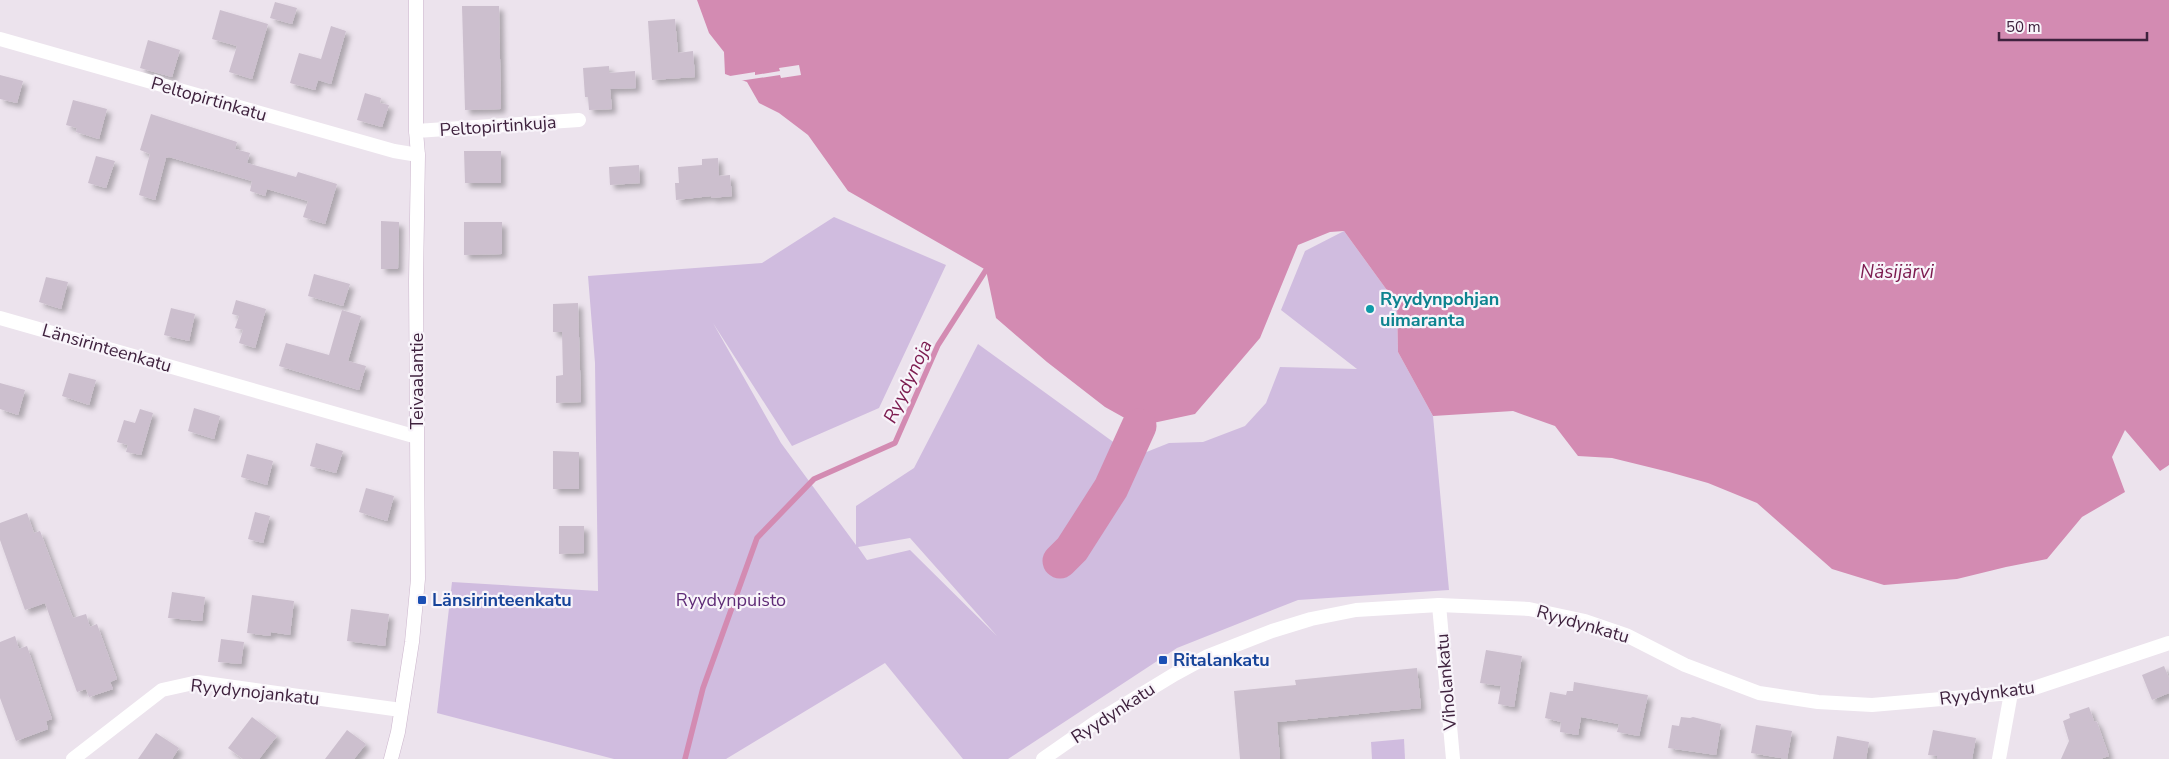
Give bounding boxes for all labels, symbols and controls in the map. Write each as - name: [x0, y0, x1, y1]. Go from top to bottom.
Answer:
- scale bar: [1999, 10, 2146, 42]
- text: 50 m: [2006, 17, 2041, 37]
- street label: Peltopirtinkatu: [148, 71, 270, 127]
- street label: Peltopirtinkuja: [439, 110, 557, 142]
- water label: Näsijärvi: [1860, 259, 1934, 285]
- place label: Ryydynpohjan uimaranta: [1380, 287, 1499, 332]
- marker: Ryydynpohjan uimaranta: [1364, 303, 1376, 315]
- street label: Länsirinteenkatu: [39, 318, 175, 378]
- street label: Teivaalantie: [405, 333, 429, 429]
- water label: Ryydynoja: [877, 335, 939, 427]
- place label: Länsirinteenkatu: [432, 588, 572, 612]
- park label: Ryydynpuisto: [676, 588, 786, 612]
- marker: Länsirinteenkatu: [416, 594, 428, 606]
- street label: Ryydynkatu: [1534, 599, 1632, 649]
- street label: Viholankatu: [1430, 633, 1462, 732]
- place label: Ritalankatu: [1173, 648, 1270, 672]
- marker: Ritalankatu: [1157, 654, 1169, 666]
- street label: Ryydynojankatu: [189, 673, 321, 711]
- street label: Ryydynkatu: [1938, 675, 2036, 711]
- street label: Ryydynkatu: [1066, 677, 1160, 749]

